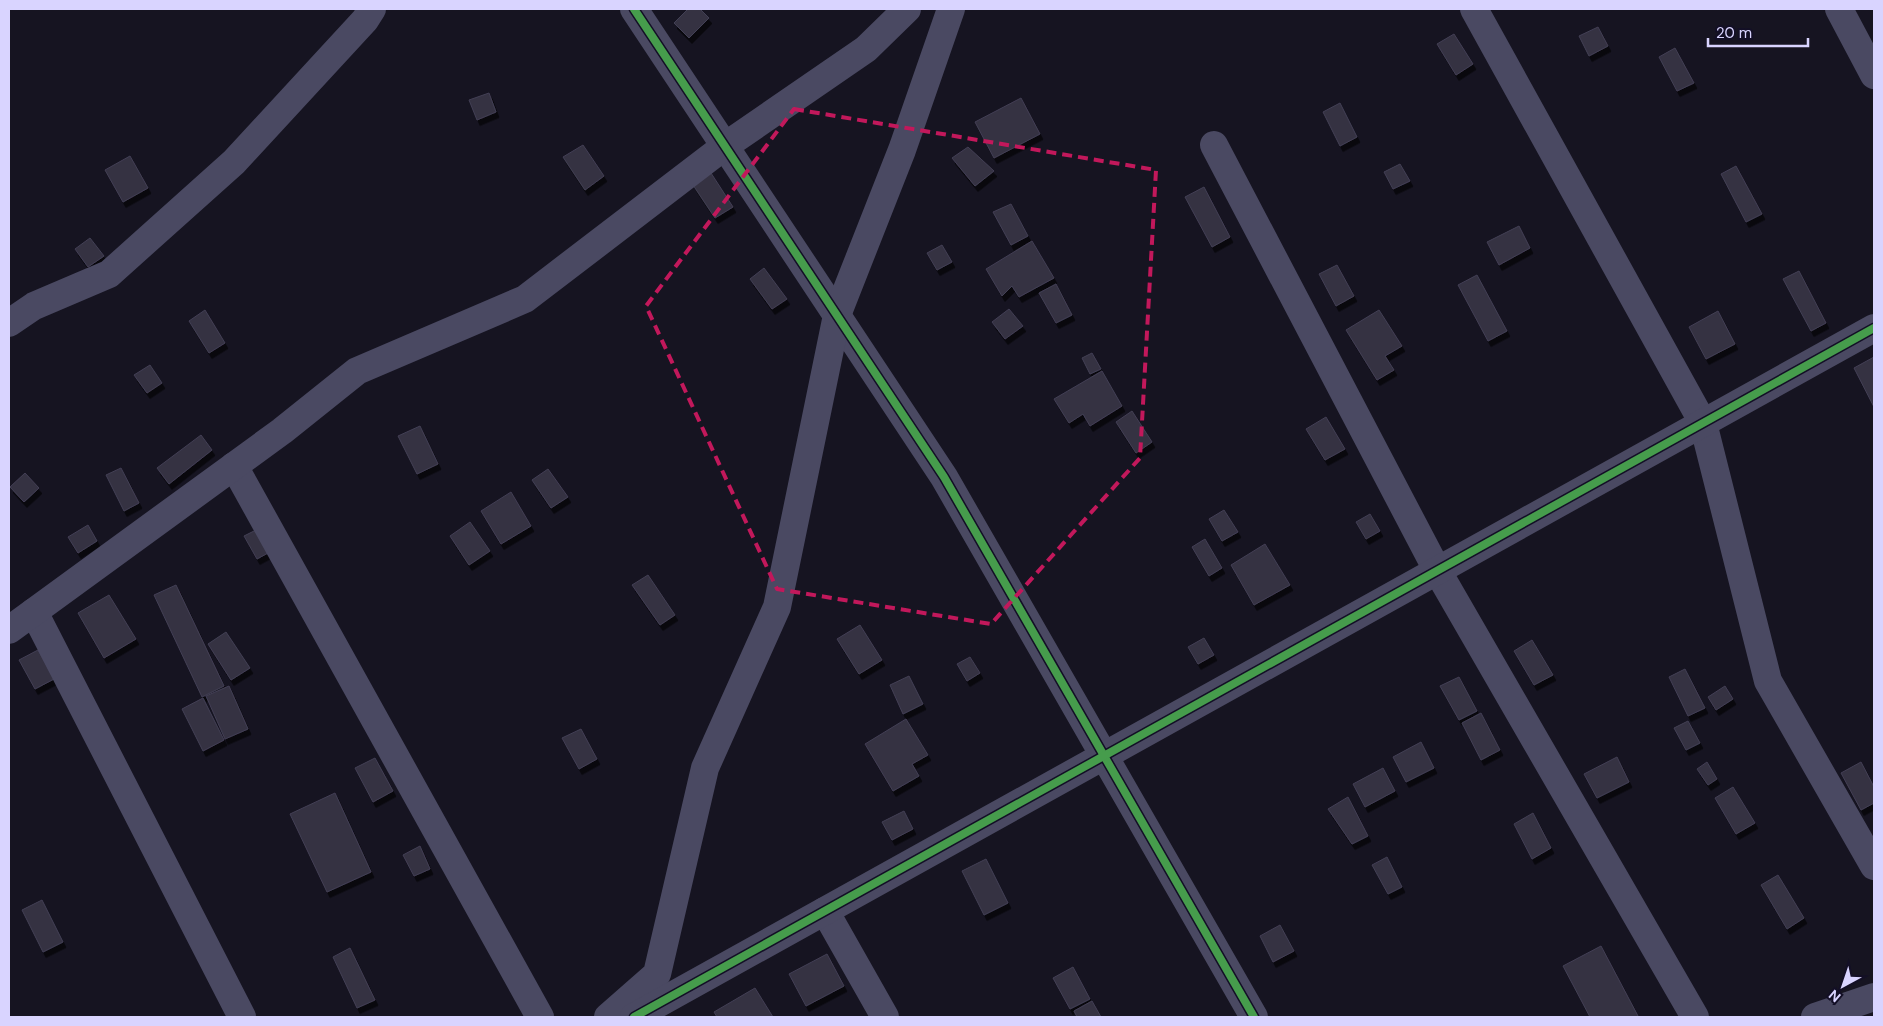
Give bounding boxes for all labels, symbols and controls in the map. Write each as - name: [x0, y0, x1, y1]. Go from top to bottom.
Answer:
- scale bar: [1708, 15, 1808, 47]
- text: 20 m: [1716, 23, 1752, 43]
- north arrow: [1818, 961, 1868, 1011]
- text: N: [1825, 986, 1844, 1006]

